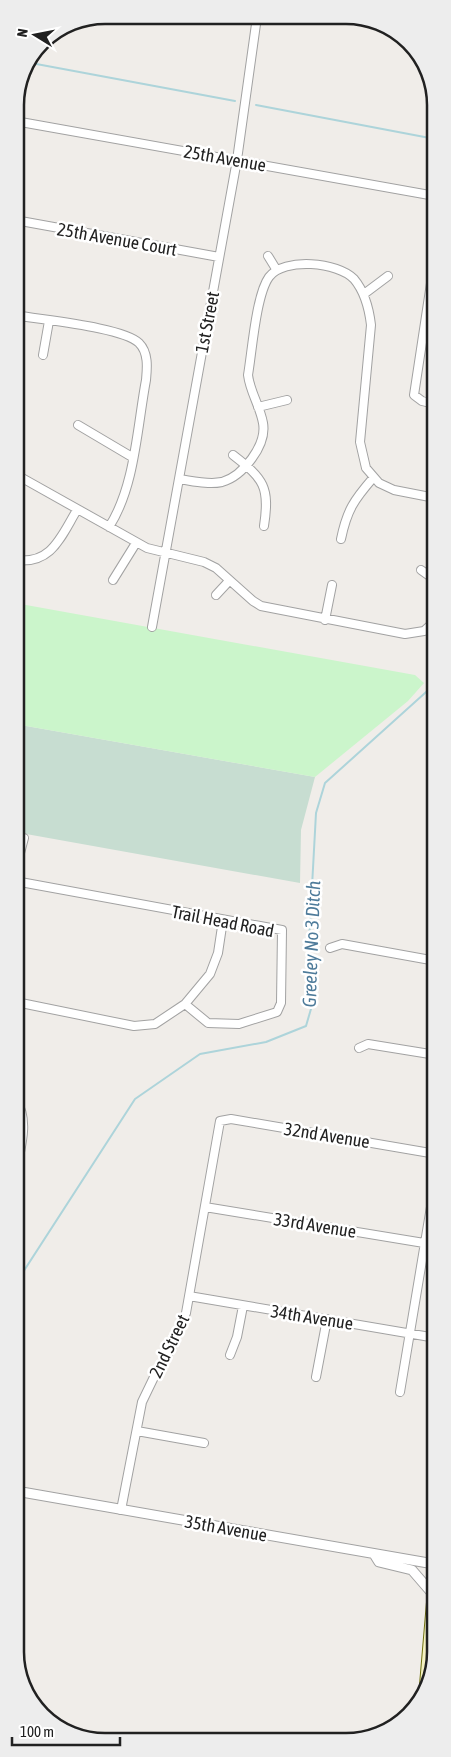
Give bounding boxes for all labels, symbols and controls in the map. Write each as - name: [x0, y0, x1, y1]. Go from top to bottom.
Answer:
- north arrow: [10, 10, 60, 60]
- text: N: [14, 27, 31, 38]
- street label: 25th Avenue: [182, 140, 268, 176]
- street label: 25th Avenue Court: [56, 218, 178, 260]
- street label: 1st Street: [191, 290, 223, 354]
- water label: Greeley No 3 Ditch: [298, 880, 324, 1008]
- street label: Trail Head Road: [170, 901, 276, 941]
- street label: 32nd Avenue: [283, 1118, 371, 1152]
- street label: 33rd Avenue: [272, 1208, 358, 1242]
- street label: 34th Avenue: [269, 1300, 355, 1334]
- street label: 2nd Street: [145, 1311, 193, 1381]
- street label: 35th Avenue: [183, 1510, 269, 1546]
- scale bar: [12, 1714, 120, 1746]
- text: 100 m: [20, 1723, 54, 1740]

